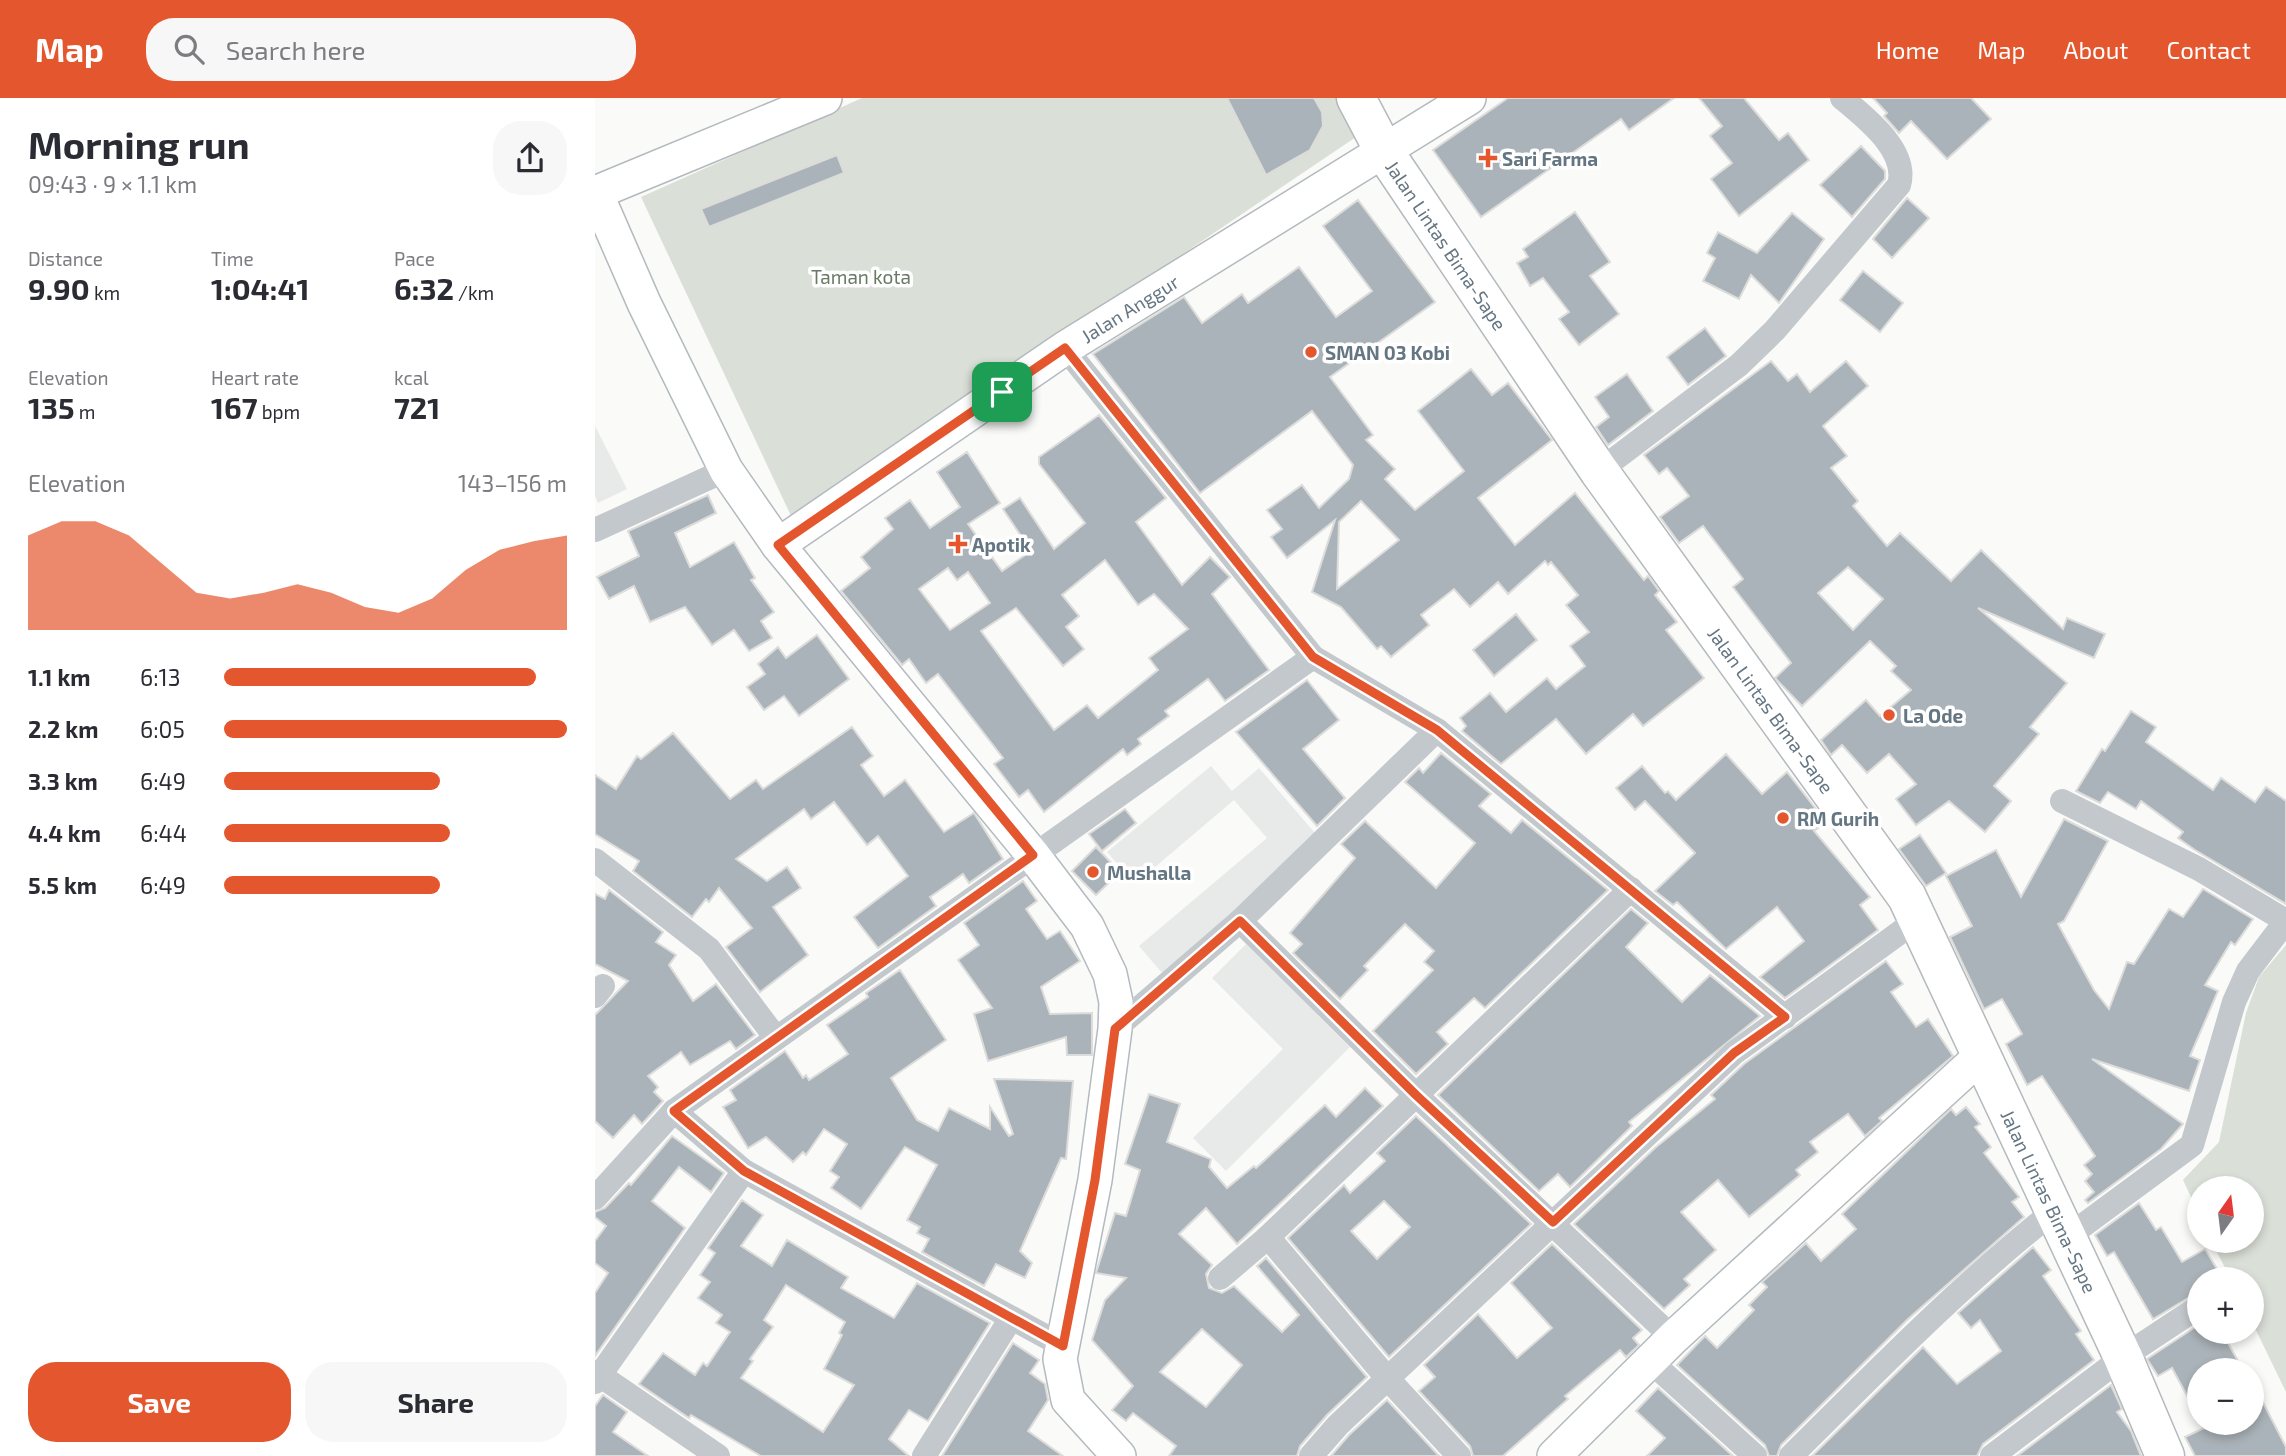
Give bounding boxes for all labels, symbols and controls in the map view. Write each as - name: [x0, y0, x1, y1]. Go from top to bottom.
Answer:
- search box: [146, 18, 636, 81]
- text: Map: [35, 29, 104, 69]
- icon: search: [170, 30, 208, 68]
- text: Search here: [226, 34, 365, 65]
- text: Home: [1876, 35, 1939, 64]
- text: Map: [1977, 35, 2025, 64]
- text: About: [2063, 35, 2129, 64]
- text: Contact: [2167, 35, 2251, 64]
- text: Morning run: [28, 121, 249, 167]
- button: share: [493, 121, 567, 195]
- place label: Sari Farma: [1502, 147, 1598, 170]
- marker: Sari Farma: [1480, 150, 1496, 166]
- street label: Jalan Lintas Bima-Sape: [1382, 156, 1512, 334]
- text: 09:43 · 9 × 1.1 km: [28, 170, 197, 198]
- text: Distance: [28, 247, 103, 270]
- text: Time: [211, 247, 254, 270]
- text: Pace: [394, 247, 435, 270]
- park label: Taman kota: [811, 265, 911, 288]
- street label: Jalan Anggur: [1077, 269, 1183, 347]
- text: 9.90: [28, 270, 90, 306]
- text: 1:04:41: [211, 270, 310, 306]
- text: 6:32: [394, 270, 454, 306]
- text: km: [90, 281, 120, 304]
- text: /km: [454, 281, 494, 304]
- place label: SMAN 03 Kobi: [1325, 341, 1450, 364]
- marker: SMAN 03 Kobi: [1303, 344, 1319, 360]
- pin: [972, 362, 1032, 422]
- text: Elevation: [28, 366, 109, 389]
- text: Heart rate: [211, 366, 299, 389]
- text: kcal: [394, 366, 429, 389]
- icon: arrive: [983, 373, 1021, 411]
- text: 135: [28, 389, 75, 425]
- text: 167: [211, 389, 258, 425]
- text: 721: [394, 389, 440, 425]
- text: m: [75, 400, 95, 423]
- text: bpm: [258, 400, 300, 423]
- text: Elevation: [28, 469, 126, 497]
- text: 143–156 m: [458, 469, 567, 497]
- place label: Apotik: [972, 533, 1031, 556]
- marker: Apotik: [950, 536, 966, 552]
- street label: Jalan Lintas Bima-Sape: [1704, 622, 1839, 797]
- text: 1.1 km: [28, 663, 91, 691]
- text: 6:13: [140, 663, 181, 691]
- place label: La Ode: [1903, 704, 1964, 727]
- marker: La Ode: [1881, 707, 1897, 723]
- text: 2.2 km: [28, 715, 98, 743]
- text: 6:05: [140, 715, 185, 743]
- text: 3.3 km: [28, 767, 98, 795]
- text: 6:49: [140, 767, 186, 795]
- place label: RM Gurih: [1797, 807, 1879, 830]
- marker: RM Gurih: [1775, 810, 1791, 826]
- text: 4.4 km: [28, 819, 101, 847]
- text: 6:44: [140, 819, 187, 847]
- place label: Mushalla: [1107, 861, 1191, 884]
- marker: Mushalla: [1085, 864, 1101, 880]
- text: 5.5 km: [28, 871, 97, 899]
- text: 6:49: [140, 871, 186, 899]
- street label: Jalan Lintas Bima-Sape: [1997, 1106, 2103, 1296]
- north arrow: [2187, 1176, 2265, 1253]
- map controls: [2187, 1176, 2264, 1435]
- button: +: [2187, 1267, 2264, 1344]
- button: −: [2187, 1358, 2264, 1435]
- button: Save: [28, 1362, 291, 1442]
- button: Share: [305, 1362, 567, 1442]

